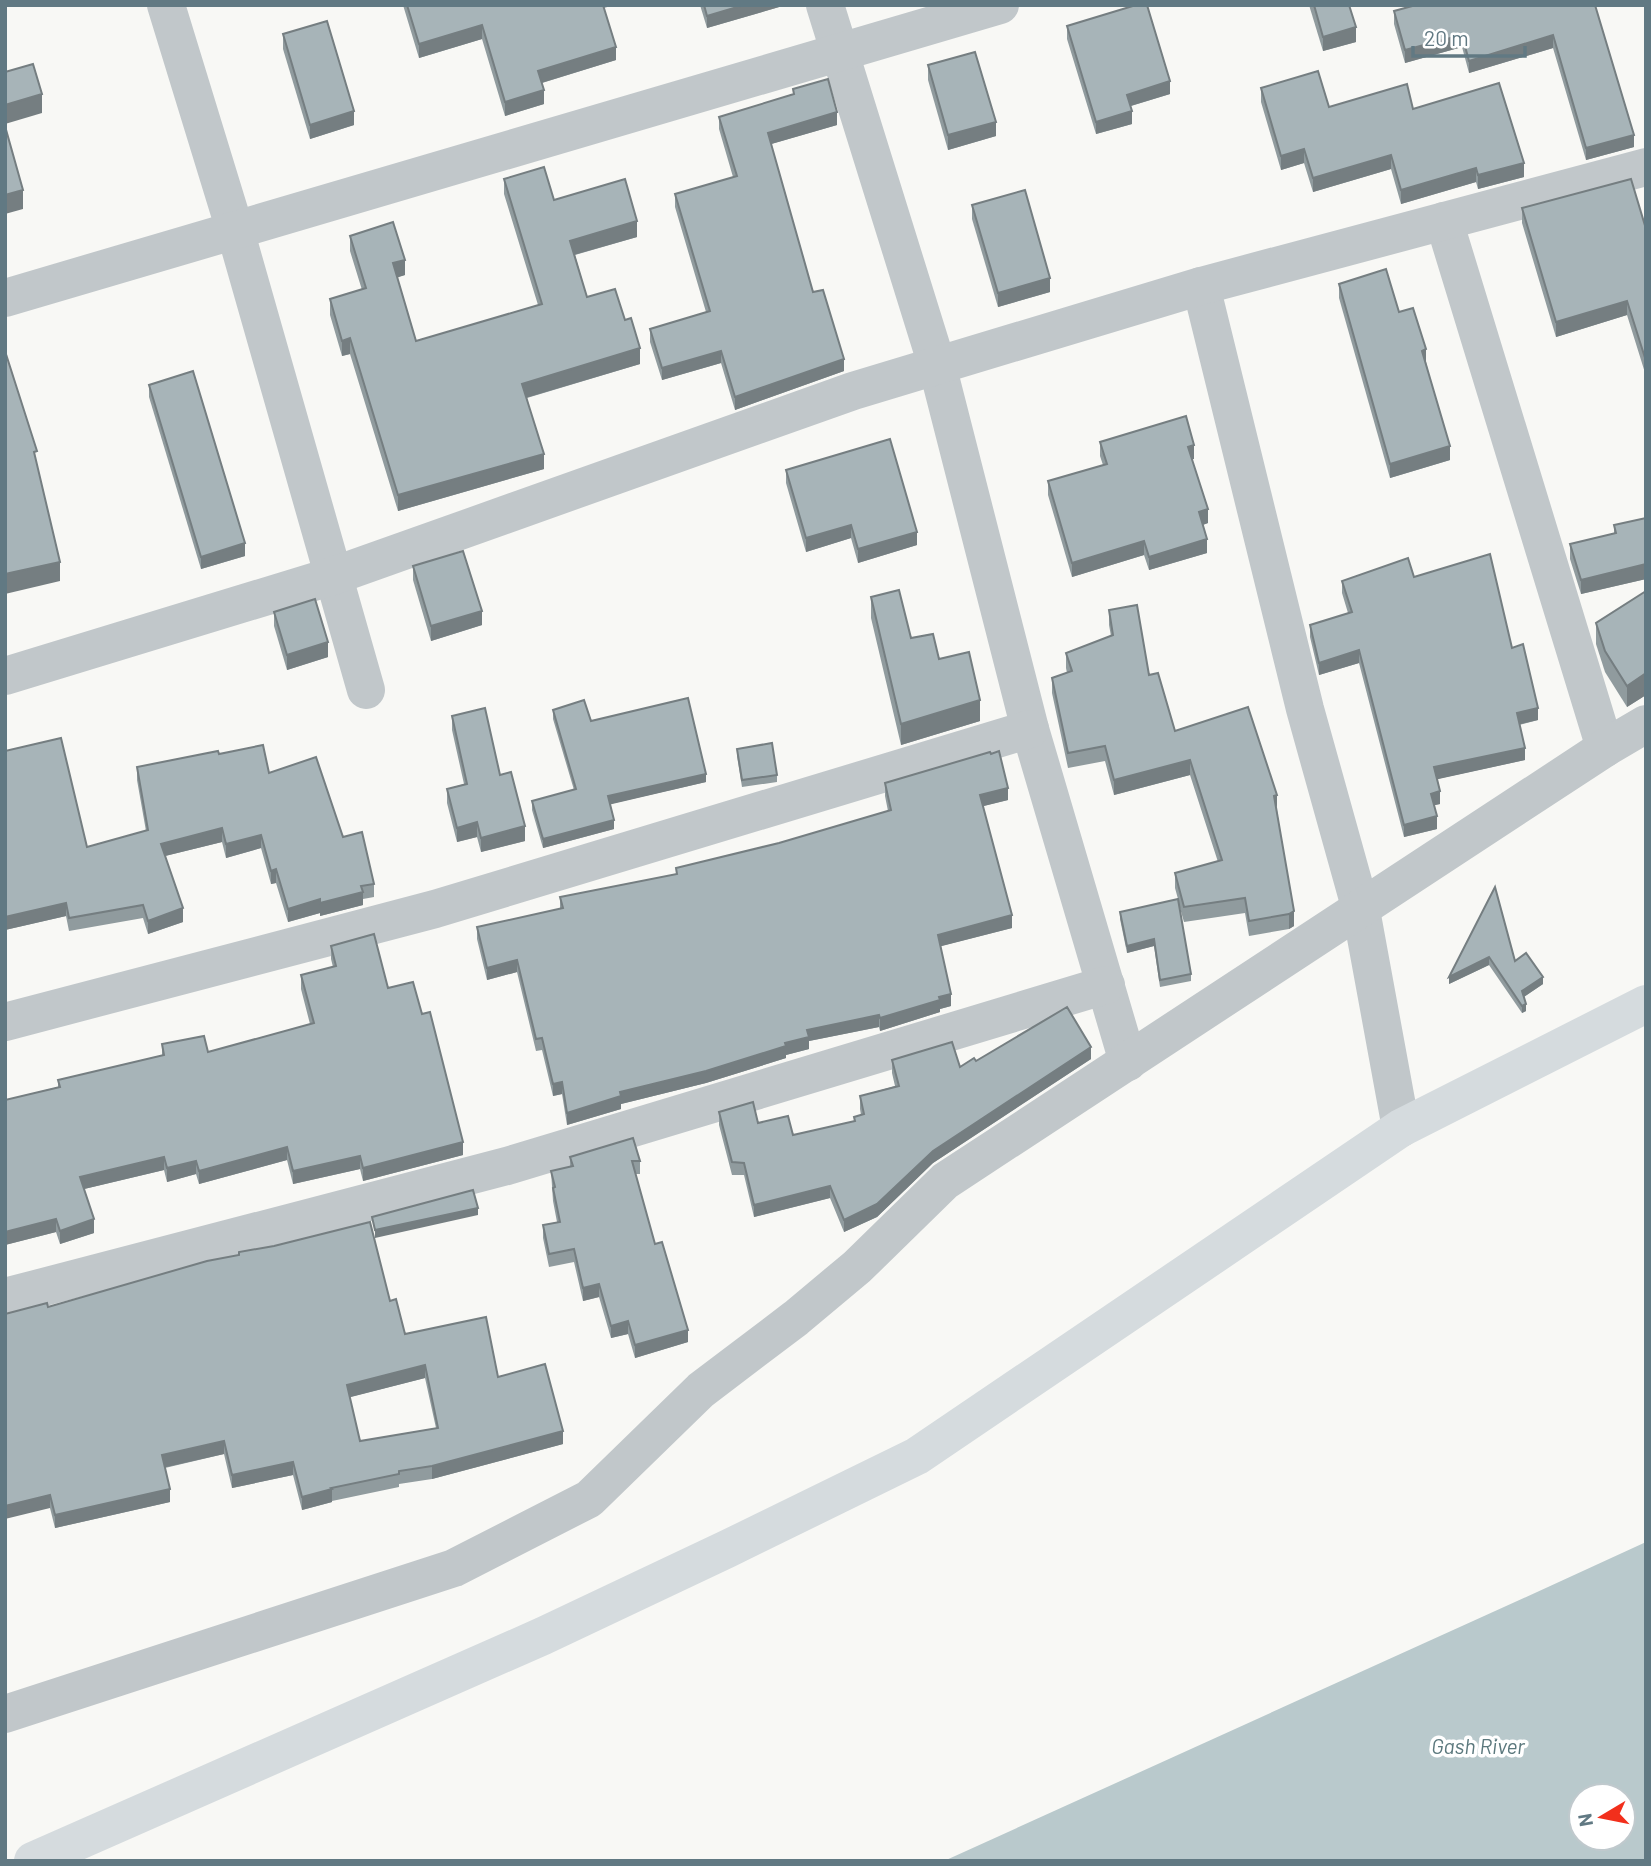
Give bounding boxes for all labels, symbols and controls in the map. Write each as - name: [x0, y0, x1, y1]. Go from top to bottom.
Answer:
- scale bar: [1413, 14, 1525, 58]
- text: 20 m: [1424, 25, 1469, 50]
- water label: Gash River: [1431, 1733, 1525, 1758]
- north arrow: [1567, 1782, 1637, 1852]
- text: N: [1572, 1812, 1597, 1828]

